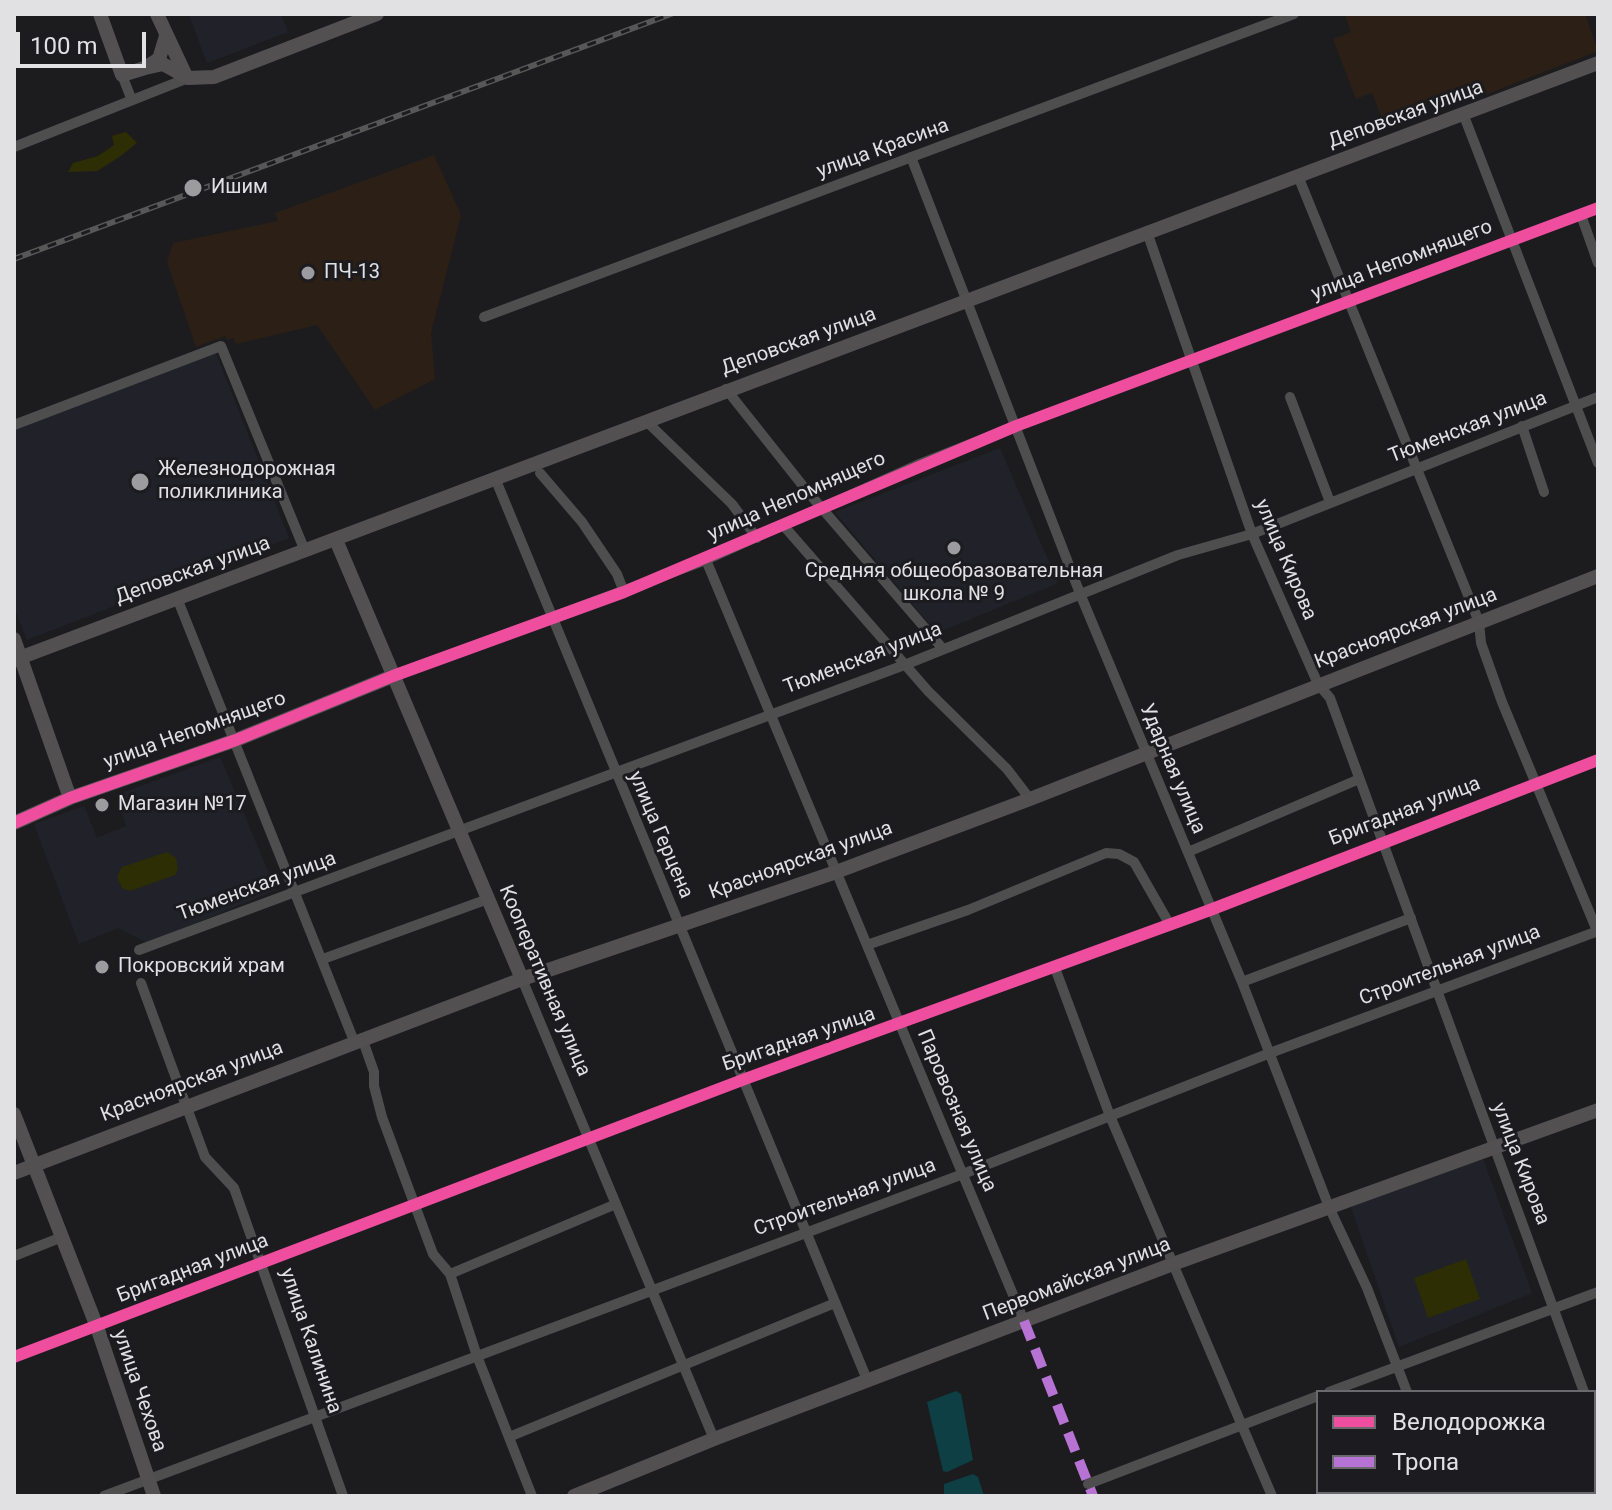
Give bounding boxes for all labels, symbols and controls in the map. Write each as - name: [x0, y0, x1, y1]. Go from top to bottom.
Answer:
- scale bar: [20, 16, 150, 66]
- text: 100 m: [30, 32, 97, 60]
- street label: Деповская улица: [1325, 76, 1487, 154]
- street label: улица Красина: [814, 114, 952, 184]
- place label: Ишим: [211, 176, 268, 200]
- marker: Ишим: [182, 177, 204, 199]
- street label: улица Непомнящего: [1308, 215, 1496, 307]
- place label: ПЧ-13: [324, 261, 380, 285]
- marker: ПЧ-13: [299, 264, 317, 282]
- street label: Деповская улица: [718, 303, 880, 381]
- street label: Тюменская улица: [1386, 387, 1550, 469]
- street label: улица Непомнящего: [704, 447, 890, 547]
- place label: Железнодорожная поликлиника: [158, 458, 336, 505]
- marker: Железнодорожная поликлиника: [129, 471, 151, 493]
- street label: улица Кирова: [1249, 496, 1321, 624]
- street label: Деповская улица: [112, 532, 274, 610]
- marker: Средняя общеобразовательная школа № 9: [945, 539, 963, 557]
- place label: Средняя общеобразовательная школа № 9: [805, 560, 1103, 607]
- street label: Красноярская улица: [1311, 583, 1501, 675]
- street label: Тюменская улица: [781, 618, 945, 700]
- street label: улица Непомнящего: [101, 687, 289, 775]
- street label: Ударная улица: [1134, 700, 1210, 838]
- street label: улица Герцена: [622, 768, 698, 902]
- street label: Бригадная улица: [1326, 772, 1484, 852]
- place label: Магазин №17: [118, 793, 247, 817]
- marker: Магазин №17: [93, 796, 111, 814]
- street label: Красноярская улица: [706, 817, 896, 905]
- street label: Тюменская улица: [174, 847, 340, 927]
- street label: Кооперативная улица: [493, 882, 595, 1080]
- street label: Строительная улица: [1356, 920, 1544, 1012]
- place label: Покровский храм: [118, 955, 285, 979]
- marker: Покровский храм: [93, 958, 111, 976]
- street label: Бригадная улица: [719, 1003, 879, 1077]
- street label: Паровозная улица: [911, 1026, 1001, 1196]
- street label: Красноярская улица: [97, 1036, 287, 1128]
- street label: улица Кирова: [1486, 1099, 1554, 1229]
- street label: Строительная улица: [751, 1154, 939, 1242]
- street label: Бригадная улица: [114, 1229, 272, 1309]
- street label: Первомайская улица: [980, 1233, 1174, 1327]
- street label: улица Калинина: [274, 1265, 346, 1417]
- street label: улица Чехова: [107, 1327, 171, 1455]
- legend: [1316, 1390, 1596, 1494]
- text: Велодорожка: [1392, 1408, 1546, 1436]
- text: Тропа: [1392, 1448, 1459, 1476]

